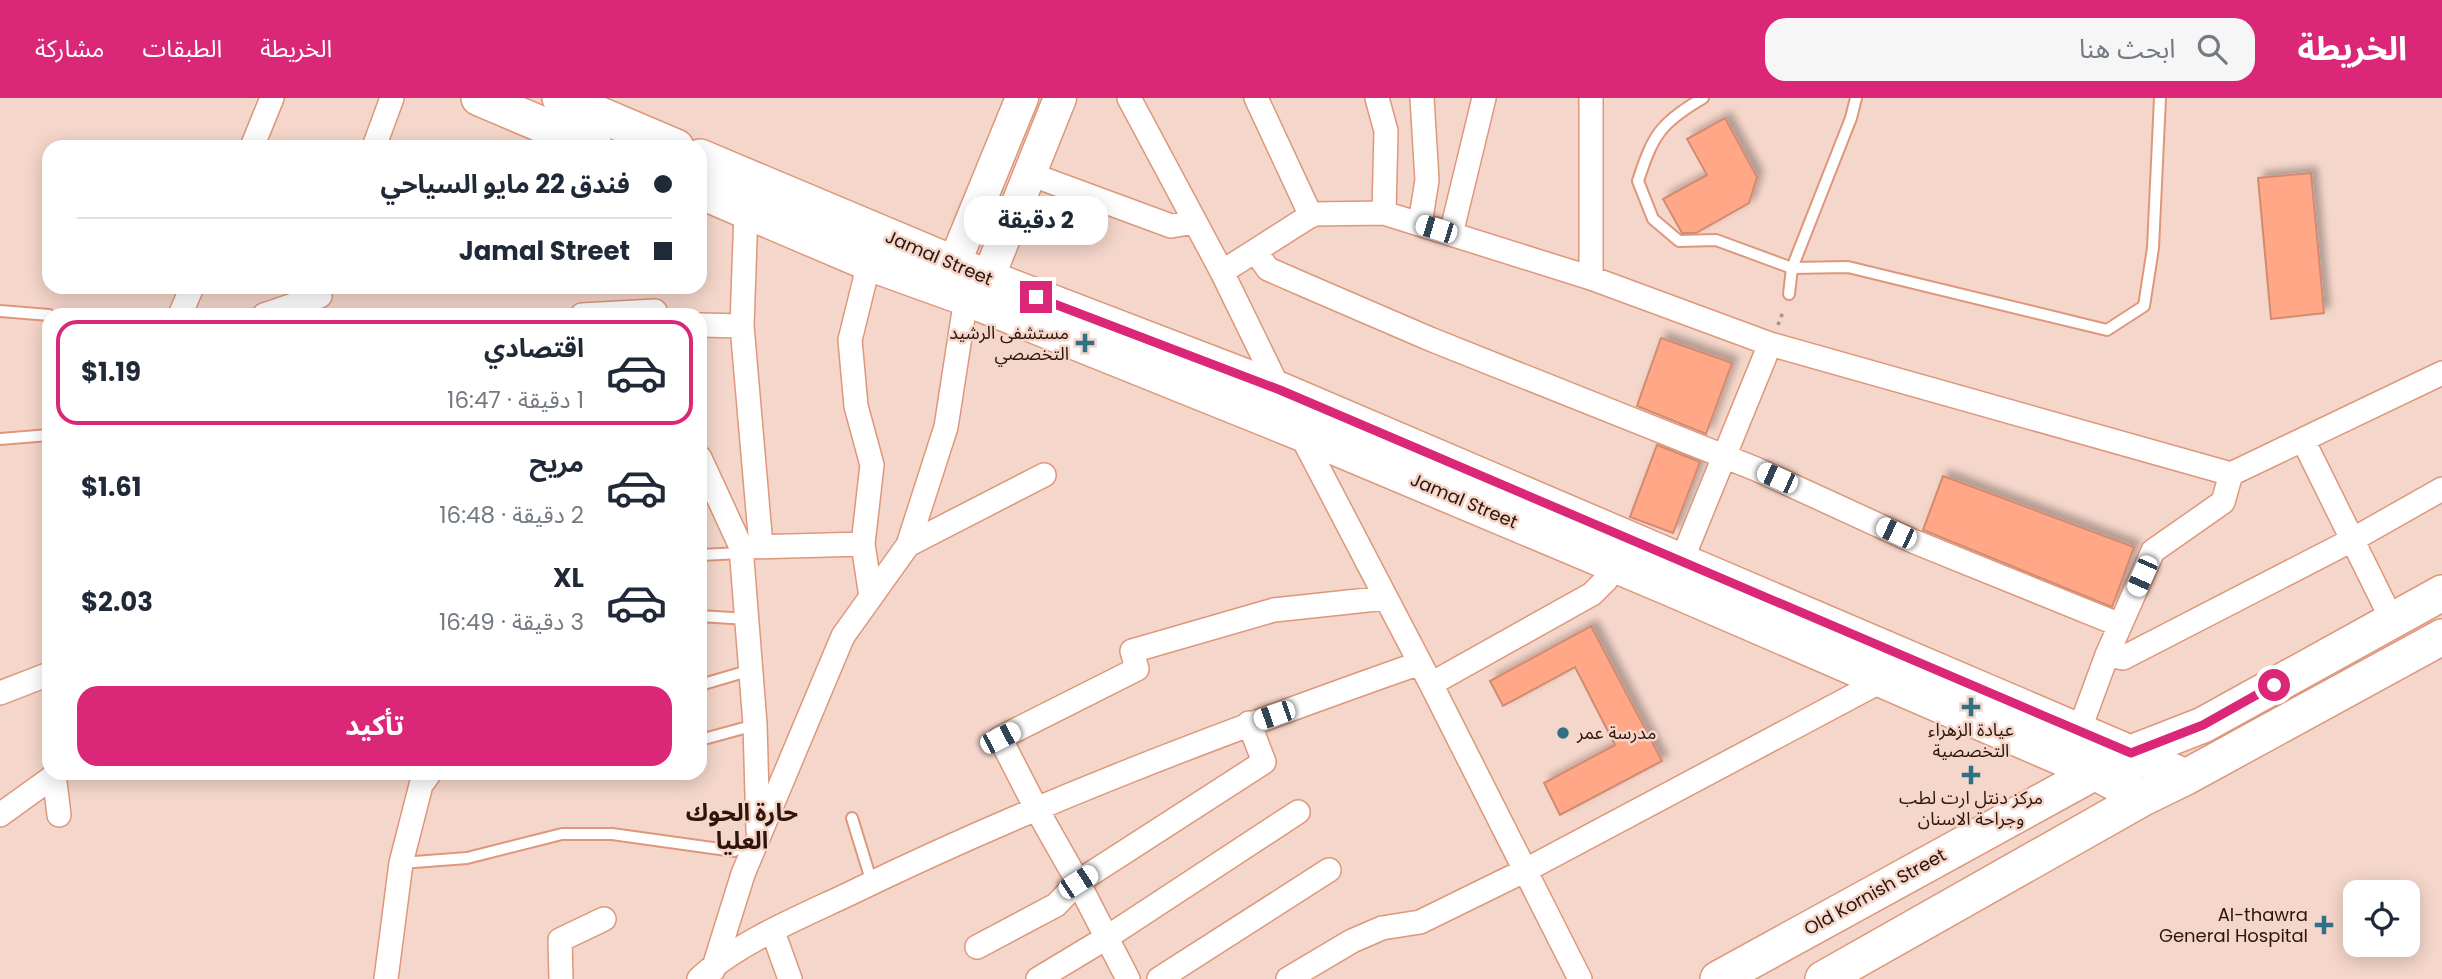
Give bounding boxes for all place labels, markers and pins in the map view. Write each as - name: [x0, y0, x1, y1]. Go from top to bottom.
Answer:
- place label: مستشفى الرشيد التخصصي: [949, 320, 1069, 367]
- marker: مستشفى الرشيد التخصصي: [1075, 333, 1095, 353]
- marker: عيادة الزهراء التخصصية: [1961, 697, 1981, 717]
- place label: عيادة الزهراء التخصصية: [1928, 717, 2014, 763]
- place label: مدرسة عمر: [1576, 720, 1656, 745]
- marker: مدرسة عمر: [1555, 725, 1571, 741]
- marker: مركز دنتل ارت لطب وجراحة الاسنان: [1961, 765, 1981, 785]
- place label: مركز دنتل ارت لطب وجراحة الاسنان: [1899, 785, 2043, 831]
- place label: Al-thawra General Hospital: [2159, 902, 2308, 948]
- marker: Al-thawra General Hospital: [2314, 915, 2334, 935]

